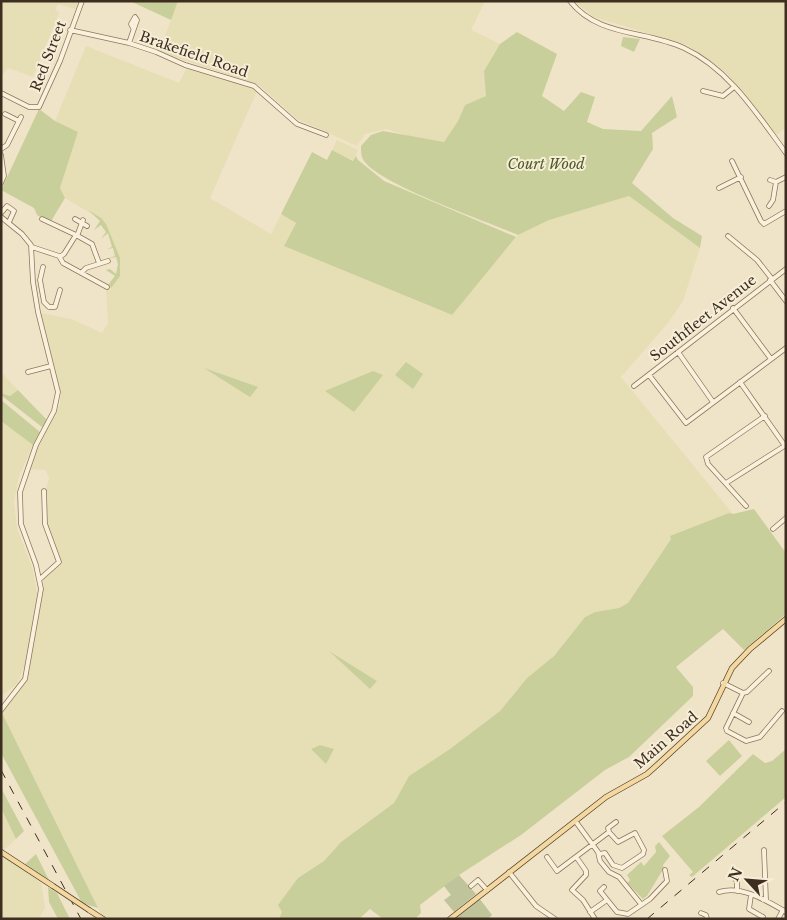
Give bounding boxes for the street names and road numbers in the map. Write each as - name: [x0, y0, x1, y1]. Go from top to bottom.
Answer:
- street label: Red Street: [26, 17, 70, 94]
- street label: Brakefield Road: [137, 27, 251, 81]
- street label: Southfleet Avenue: [646, 271, 760, 365]
- street label: Main Road: [630, 707, 702, 773]

